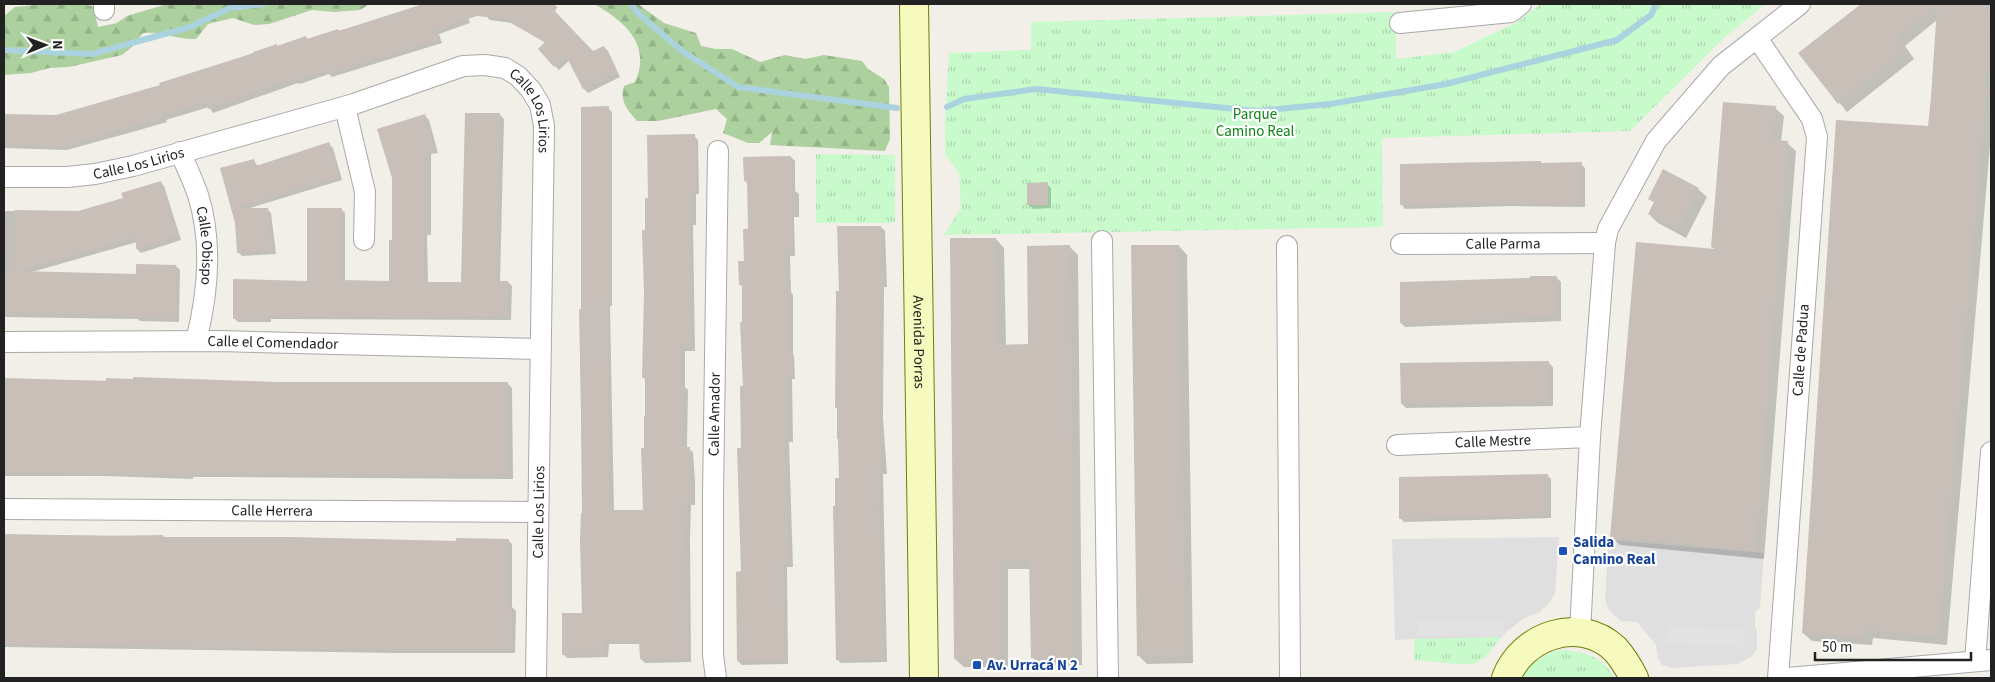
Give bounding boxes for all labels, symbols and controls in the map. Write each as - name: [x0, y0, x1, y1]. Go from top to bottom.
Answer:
- north arrow: [20, 20, 70, 70]
- text: N: [47, 40, 67, 50]
- street label: Calle Los Lirios: [506, 63, 554, 153]
- park label: Parque Camino Real: [1216, 104, 1294, 142]
- street label: Calle Los Lirios: [91, 142, 186, 185]
- street label: Calle Obispo: [191, 204, 218, 286]
- street label: Calle Parma: [1465, 233, 1541, 254]
- street label: Avenida Porras: [908, 295, 930, 389]
- street label: Calle de Padua: [1787, 303, 1815, 397]
- street label: Calle el Comendador: [207, 330, 339, 354]
- street label: Calle Amador: [703, 371, 725, 456]
- street label: Calle Mestre: [1454, 429, 1531, 453]
- street label: Calle Los Lirios: [528, 465, 550, 559]
- street label: Calle Herrera: [231, 500, 313, 521]
- place label: Salida Camino Real: [1573, 532, 1656, 570]
- marker: Salida Camino Real: [1557, 545, 1569, 557]
- scale bar: [1815, 630, 1971, 662]
- text: 50 m: [1822, 637, 1852, 658]
- place label: Av. Urracá N 2: [986, 655, 1078, 676]
- marker: Av. Urracá N 2: [971, 659, 983, 671]

